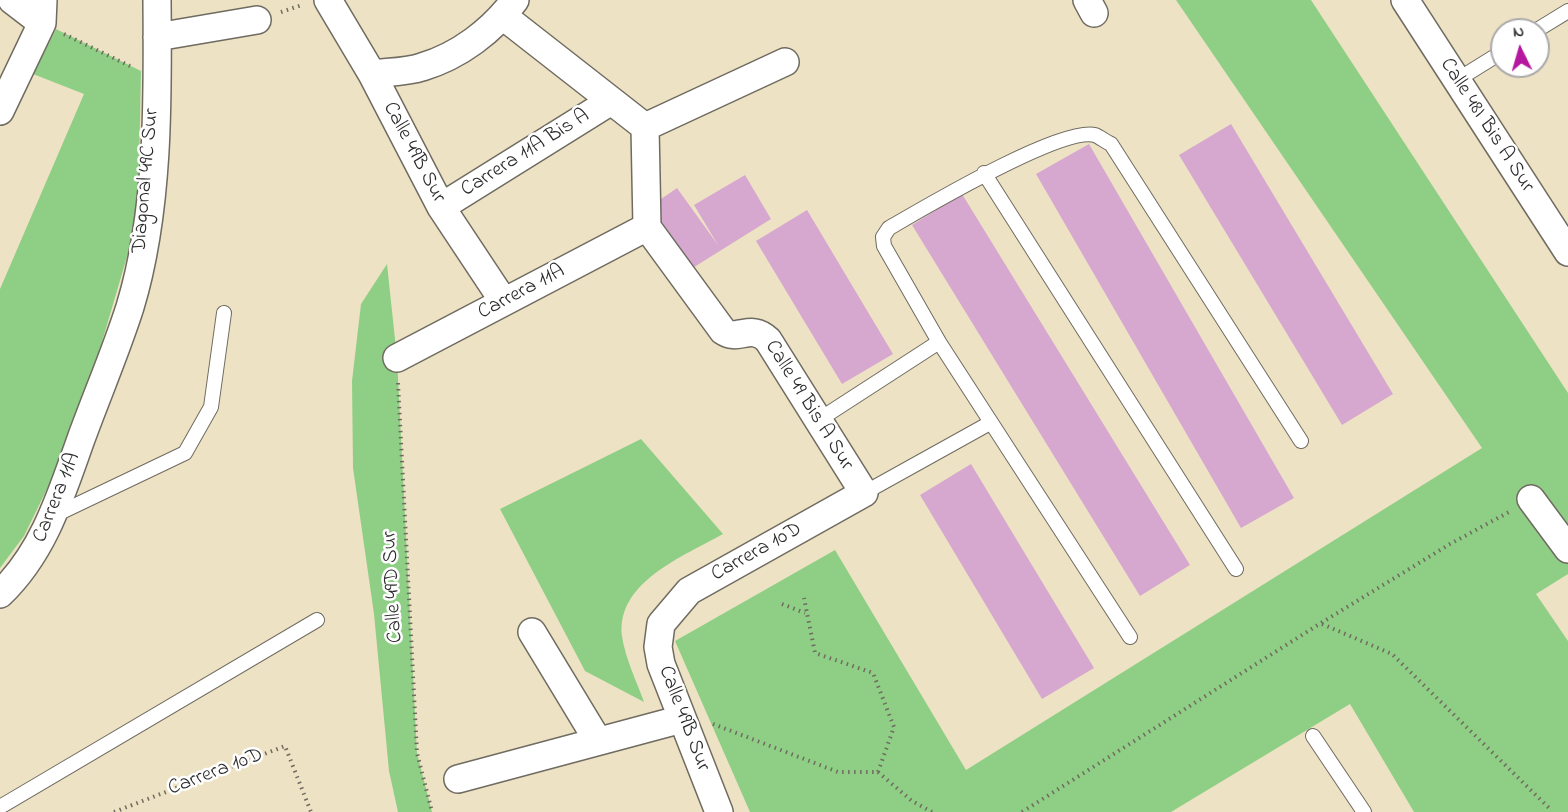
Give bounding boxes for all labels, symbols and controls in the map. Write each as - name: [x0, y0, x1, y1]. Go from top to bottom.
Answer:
- north arrow: [1490, 18, 1550, 78]
- text: N: [1512, 20, 1525, 44]
- street label: Calle 48I Bis A Sur: [1433, 54, 1539, 198]
- street label: Calle 49B Sur: [376, 98, 450, 208]
- street label: Carrera 11A Bis A: [457, 104, 595, 204]
- street label: Diagonal 49C Sur: [128, 108, 166, 254]
- street label: Carrera 11A: [474, 260, 570, 326]
- street label: Calle 49 Bis A Sur: [758, 336, 858, 476]
- street label: Carrera 11A: [29, 449, 87, 547]
- street label: Carrera 10D: [707, 518, 807, 588]
- street label: Calle 49D Sur: [378, 530, 410, 644]
- street label: Calle 49B Sur: [651, 663, 715, 775]
- street label: Carrera 10D: [165, 743, 267, 803]

